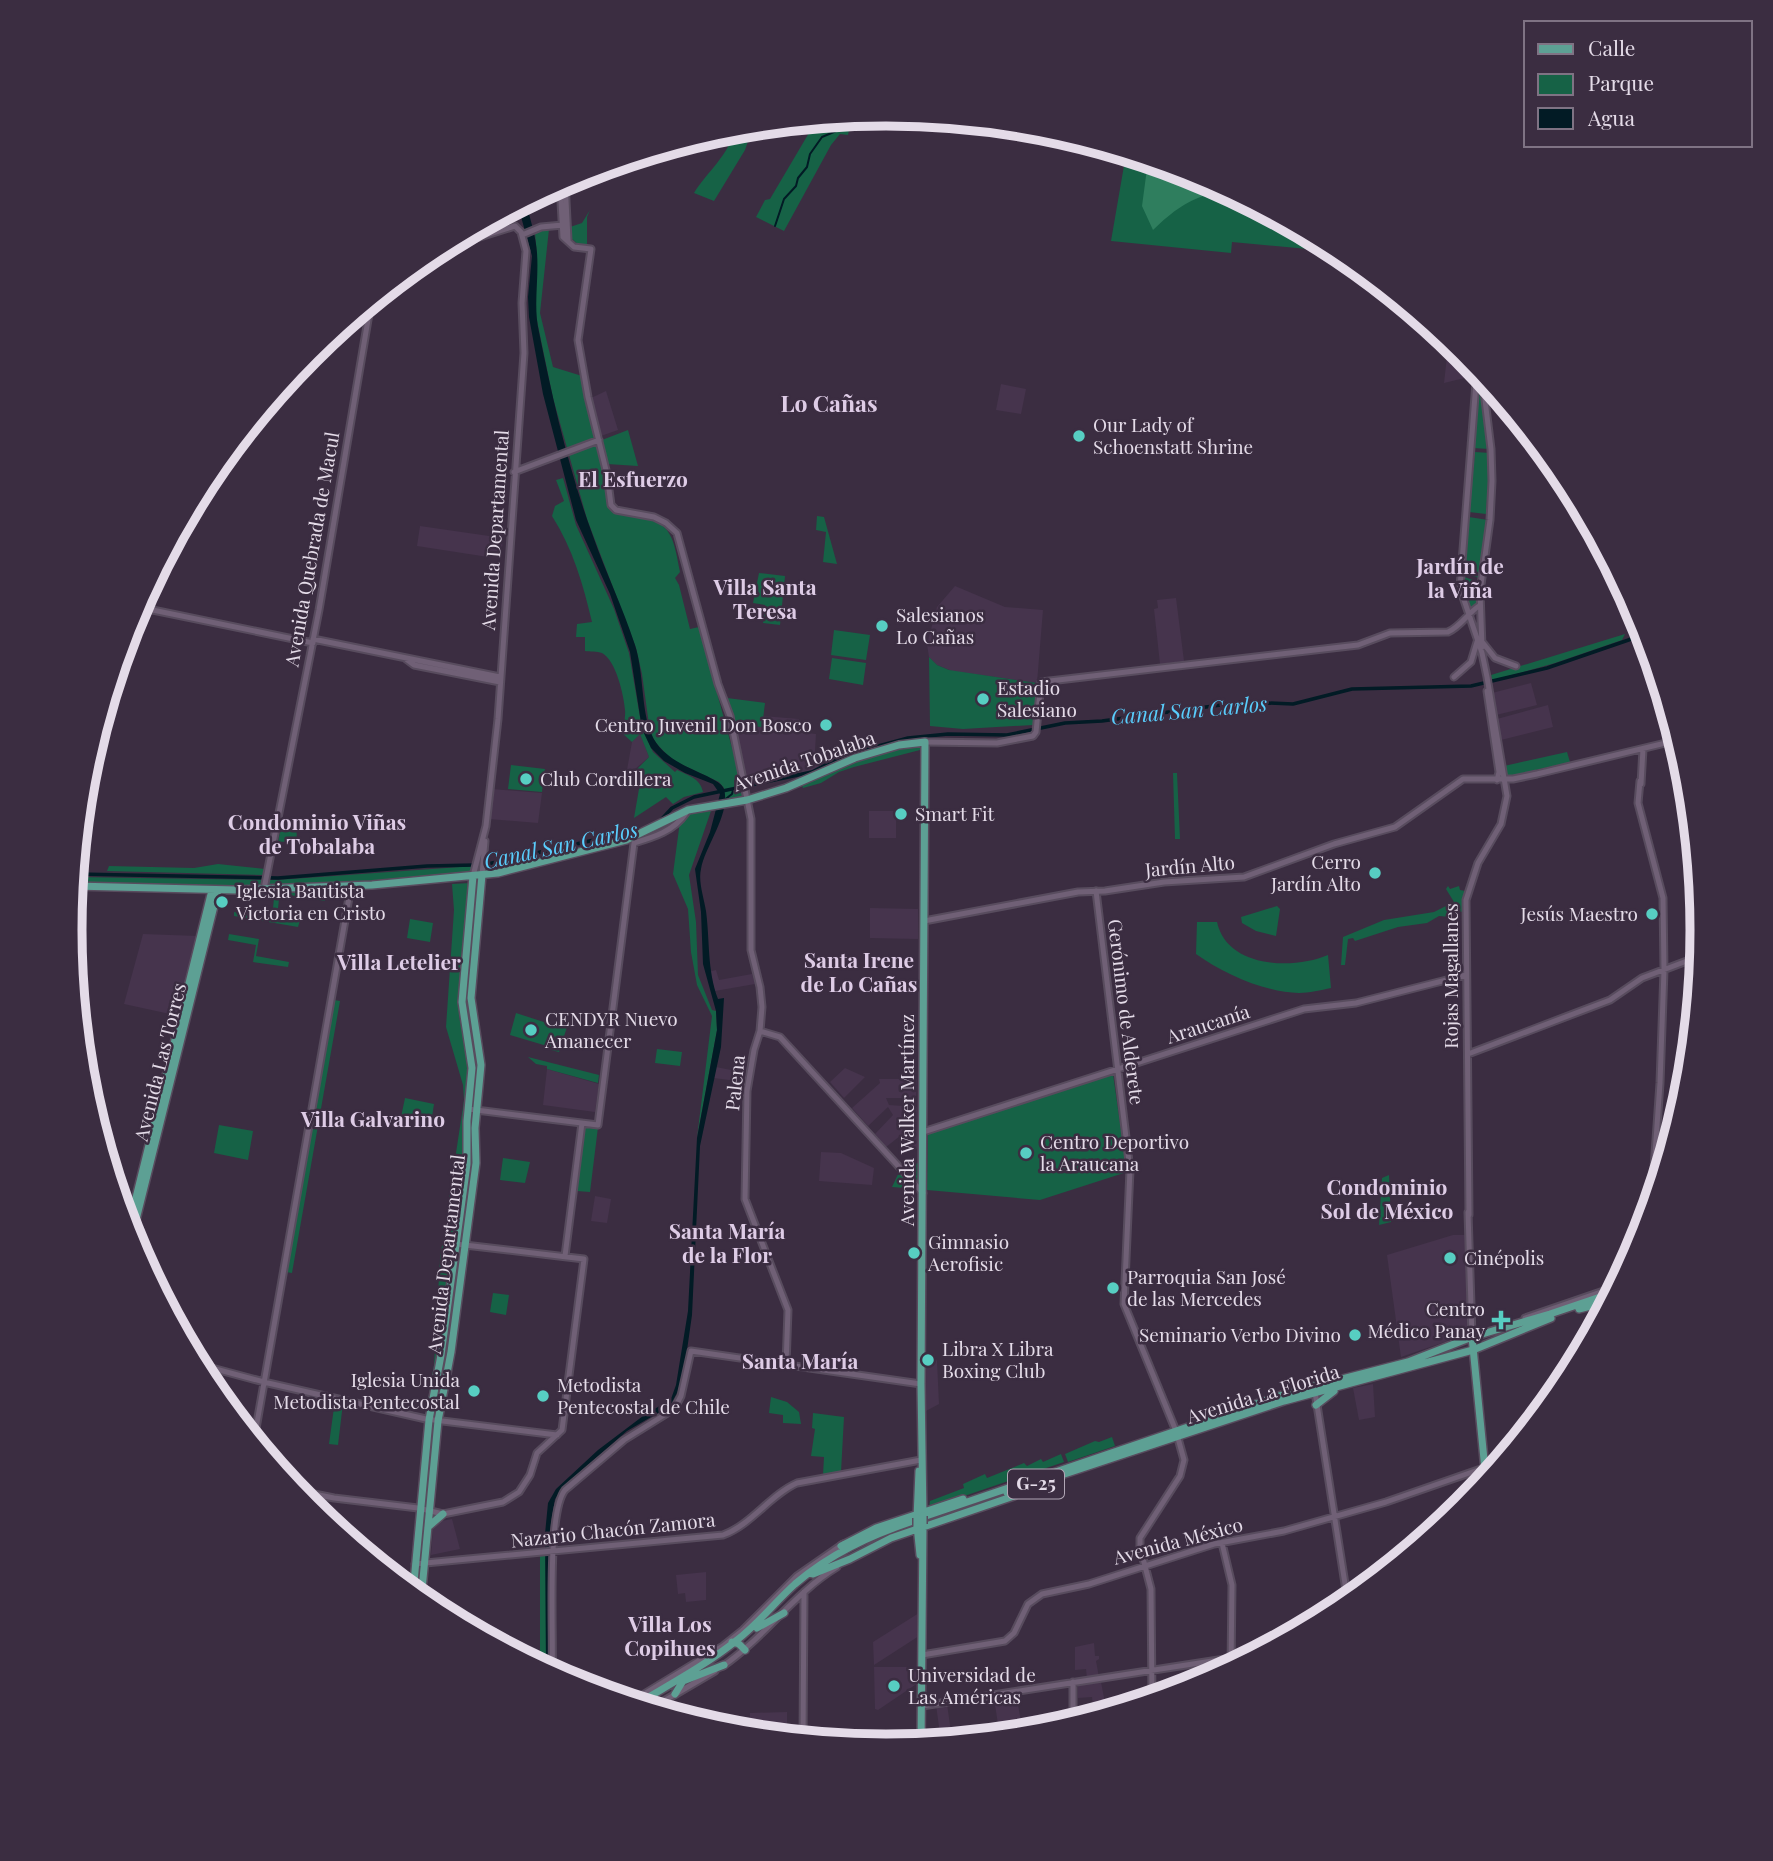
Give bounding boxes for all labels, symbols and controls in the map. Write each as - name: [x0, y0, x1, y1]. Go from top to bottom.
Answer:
- legend: [1524, 21, 1752, 147]
- text: Calle: [1588, 33, 1635, 61]
- text: Parque: [1588, 68, 1654, 96]
- text: Agua: [1587, 103, 1636, 131]
- district label: Lo Cañas: [780, 387, 878, 418]
- place label: Our Lady of Schoenstatt Shrine: [1093, 411, 1253, 459]
- street label: Avenida Departamental: [474, 428, 514, 632]
- marker: Our Lady of Schoenstatt Shrine: [1071, 428, 1087, 444]
- street label: Avenida Quebrada de Macul: [277, 429, 345, 669]
- district label: El Esfuerzo: [578, 464, 688, 492]
- district label: Jardín de la Viña: [1415, 551, 1504, 603]
- district label: Villa Santa Teresa: [712, 572, 817, 624]
- place label: Salesianos Lo Cañas: [896, 601, 984, 649]
- marker: Salesianos Lo Cañas: [874, 618, 890, 634]
- place label: Estadio Salesiano: [997, 674, 1077, 722]
- water label: Canal San Carlos: [1110, 688, 1268, 730]
- marker: Estadio Salesiano: [975, 691, 991, 707]
- place label: Centro Juvenil Don Bosco: [595, 711, 812, 737]
- marker: Centro Juvenil Don Bosco: [818, 717, 834, 733]
- street label: Avenida Tobalaba: [728, 723, 879, 797]
- place label: Club Cordillera: [540, 765, 672, 791]
- marker: Club Cordillera: [518, 771, 534, 787]
- place label: Smart Fit: [915, 800, 995, 826]
- marker: Smart Fit: [893, 806, 909, 822]
- district label: Condominio Viñas de Tobalaba: [228, 807, 406, 859]
- water label: Canal San Carlos: [481, 814, 640, 874]
- street label: Jardín Alto: [1143, 848, 1236, 882]
- place label: Cerro Jardín Alto: [1270, 848, 1361, 896]
- marker: Cerro Jardín Alto: [1367, 865, 1383, 881]
- place label: Iglesia Bautista Victoria en Cristo: [235, 877, 386, 925]
- marker: Iglesia Bautista Victoria en Cristo: [214, 894, 230, 910]
- place label: Jesús Maestro: [1520, 900, 1638, 926]
- street label: Rojas Magallanes: [1437, 903, 1463, 1049]
- marker: Jesús Maestro: [1644, 906, 1660, 922]
- street label: Gerónimo de Alderete: [1103, 917, 1151, 1106]
- district label: Santa Irene de Lo Cañas: [801, 945, 917, 997]
- district label: Villa Letelier: [336, 947, 461, 975]
- street label: Avenida Las Torres: [127, 980, 191, 1144]
- street label: Araucanía: [1162, 997, 1253, 1049]
- place label: CENDYR Nuevo Amanecer: [544, 1005, 678, 1053]
- street label: Avenida Walker Martínez: [893, 1014, 919, 1227]
- marker: CENDYR Nuevo Amanecer: [523, 1022, 539, 1038]
- street label: Palena: [718, 1053, 750, 1112]
- district label: Villa Galvarino: [300, 1104, 445, 1132]
- place label: Centro Deportivo la Araucana: [1040, 1128, 1189, 1176]
- marker: Centro Deportivo la Araucana: [1018, 1145, 1034, 1161]
- street label: Avenida Departamental: [420, 1152, 470, 1356]
- district label: Condominio Sol de México: [1321, 1172, 1454, 1224]
- district label: Santa María de la Flor: [669, 1216, 785, 1268]
- place label: Gimnasio Aerofisic: [927, 1228, 1009, 1276]
- place label: Cinépolis: [1464, 1244, 1544, 1270]
- marker: Gimnasio Aerofisic: [906, 1245, 922, 1261]
- marker: Cinépolis: [1442, 1250, 1458, 1266]
- place label: Parroquia San José de las Mercedes: [1127, 1263, 1286, 1311]
- marker: Parroquia San José de las Mercedes: [1105, 1280, 1121, 1296]
- place label: Centro Médico Panay: [1367, 1295, 1485, 1343]
- marker: Centro Médico Panay: [1491, 1310, 1511, 1330]
- place label: Seminario Verbo Divino: [1139, 1321, 1341, 1347]
- marker: Seminario Verbo Divino: [1347, 1327, 1363, 1343]
- place label: Libra X Libra Boxing Club: [942, 1335, 1054, 1383]
- district label: Santa María: [742, 1346, 858, 1374]
- marker: Libra X Libra Boxing Club: [920, 1352, 936, 1368]
- street label: Avenida La Florida: [1182, 1357, 1343, 1429]
- place label: Iglesia Unida Metodista Pentecostal: [273, 1366, 461, 1414]
- place label: Metodista Pentecostal de Chile: [557, 1371, 730, 1419]
- marker: Iglesia Unida Metodista Pentecostal: [466, 1383, 482, 1399]
- marker: Metodista Pentecostal de Chile: [535, 1388, 551, 1404]
- road number: G-25: [1008, 1470, 1064, 1498]
- street label: Nazario Chacón Zamora: [509, 1505, 717, 1553]
- street label: Avenida México: [1109, 1510, 1245, 1570]
- district label: Villa Los Copihues: [624, 1609, 716, 1661]
- place label: Universidad de Las Américas: [908, 1661, 1036, 1709]
- marker: Universidad de Las Américas: [886, 1678, 902, 1694]

